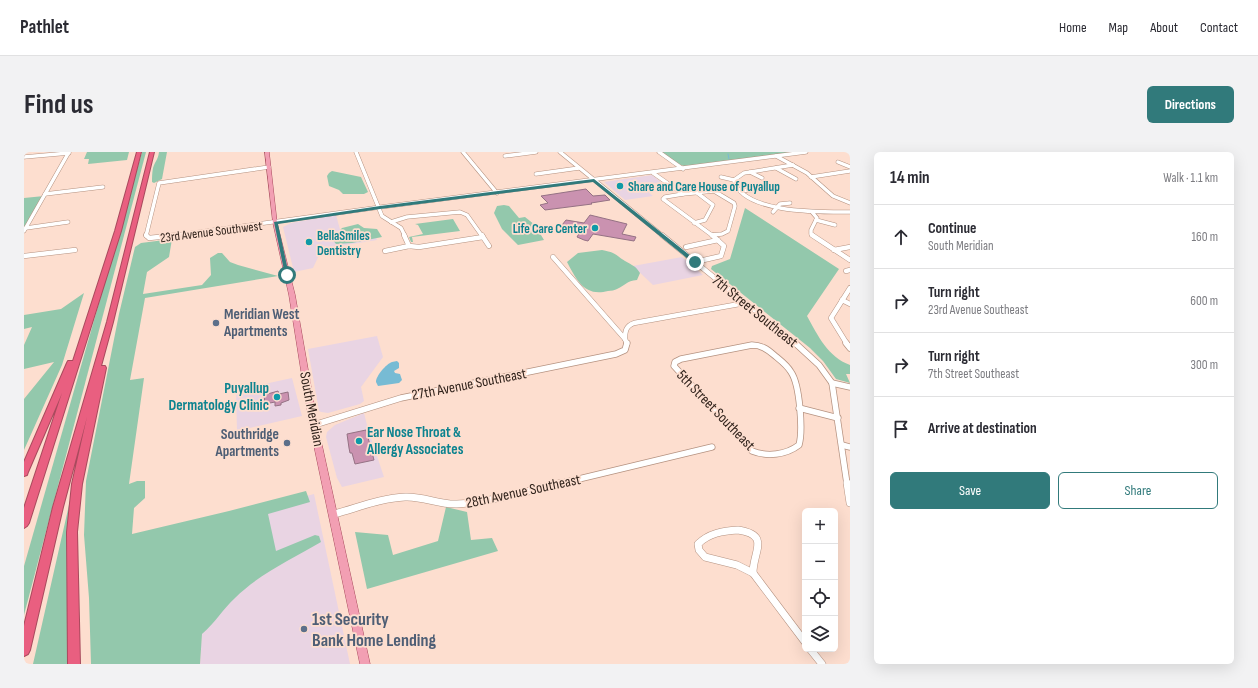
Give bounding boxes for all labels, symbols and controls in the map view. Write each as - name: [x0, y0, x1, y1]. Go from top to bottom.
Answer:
- text: Pathlet: [20, 16, 69, 39]
- text: Home: [1059, 19, 1087, 36]
- text: Map: [1109, 19, 1128, 36]
- text: About: [1150, 19, 1178, 36]
- text: Contact: [1200, 19, 1238, 36]
- button: Directions: [1147, 86, 1234, 123]
- text: Find us: [24, 88, 93, 121]
- text: 14 min: [890, 168, 930, 188]
- text: Walk · 1.1 km: [1163, 170, 1218, 186]
- place label: Share and Care House of Puyallup: [628, 179, 780, 195]
- marker: Share and Care House of Puyallup: [615, 181, 625, 191]
- street label: 23rd Avenue Southwest: [159, 218, 263, 246]
- text: Continue: [928, 219, 977, 238]
- place label: Life Care Center: [513, 221, 587, 237]
- marker: Life Care Center: [590, 223, 600, 233]
- icon: ahead: [890, 226, 912, 248]
- place label: BellaSmiles Dentistry: [317, 228, 370, 259]
- text: 160 m: [1192, 229, 1218, 245]
- marker: BellaSmiles Dentistry: [304, 237, 314, 247]
- text: South Meridian: [928, 238, 994, 254]
- route end: [686, 253, 704, 271]
- route start: [278, 266, 296, 284]
- street label: 7th Street Southeast: [708, 271, 802, 352]
- text: Turn right: [928, 283, 980, 302]
- icon: right: [890, 290, 912, 312]
- text: 600 m: [1190, 293, 1218, 309]
- text: 23rd Avenue Southeast: [928, 302, 1028, 318]
- place label: Meridian West Apartments: [223, 305, 300, 341]
- marker: Meridian West Apartments: [211, 318, 221, 328]
- text: Turn right: [928, 347, 980, 366]
- icon: right: [890, 354, 912, 376]
- text: 300 m: [1191, 357, 1218, 373]
- street label: 27th Avenue Southeast: [410, 364, 528, 405]
- street label: 5th Street Southeast: [672, 366, 759, 455]
- text: 7th Street Southeast: [928, 366, 1019, 382]
- street label: South Meridian: [295, 370, 328, 448]
- place label: Puyallup Dermatology Clinic: [168, 379, 269, 415]
- marker: Puyallup Dermatology Clinic: [272, 392, 282, 402]
- icon: arrive: [890, 418, 912, 440]
- text: Arrive at destination: [928, 419, 1037, 438]
- place label: Ear Nose Throat & Allergy Associates: [366, 423, 464, 459]
- place label: Southridge Apartments: [214, 425, 279, 461]
- marker: Ear Nose Throat & Allergy Associates: [354, 436, 364, 446]
- marker: Southridge Apartments: [282, 438, 292, 448]
- street label: 28th Avenue Southeast: [464, 470, 583, 513]
- button: Save: [890, 472, 1050, 509]
- button: Share: [1058, 472, 1218, 509]
- map controls: [802, 508, 838, 652]
- button: +: [802, 508, 838, 544]
- button: −: [802, 544, 838, 580]
- button: locate: [802, 580, 838, 616]
- place label: 1st Security Bank Home Lending: [312, 609, 436, 651]
- button: layers: [802, 616, 838, 652]
- marker: 1st Security Bank Home Lending: [299, 624, 309, 634]

